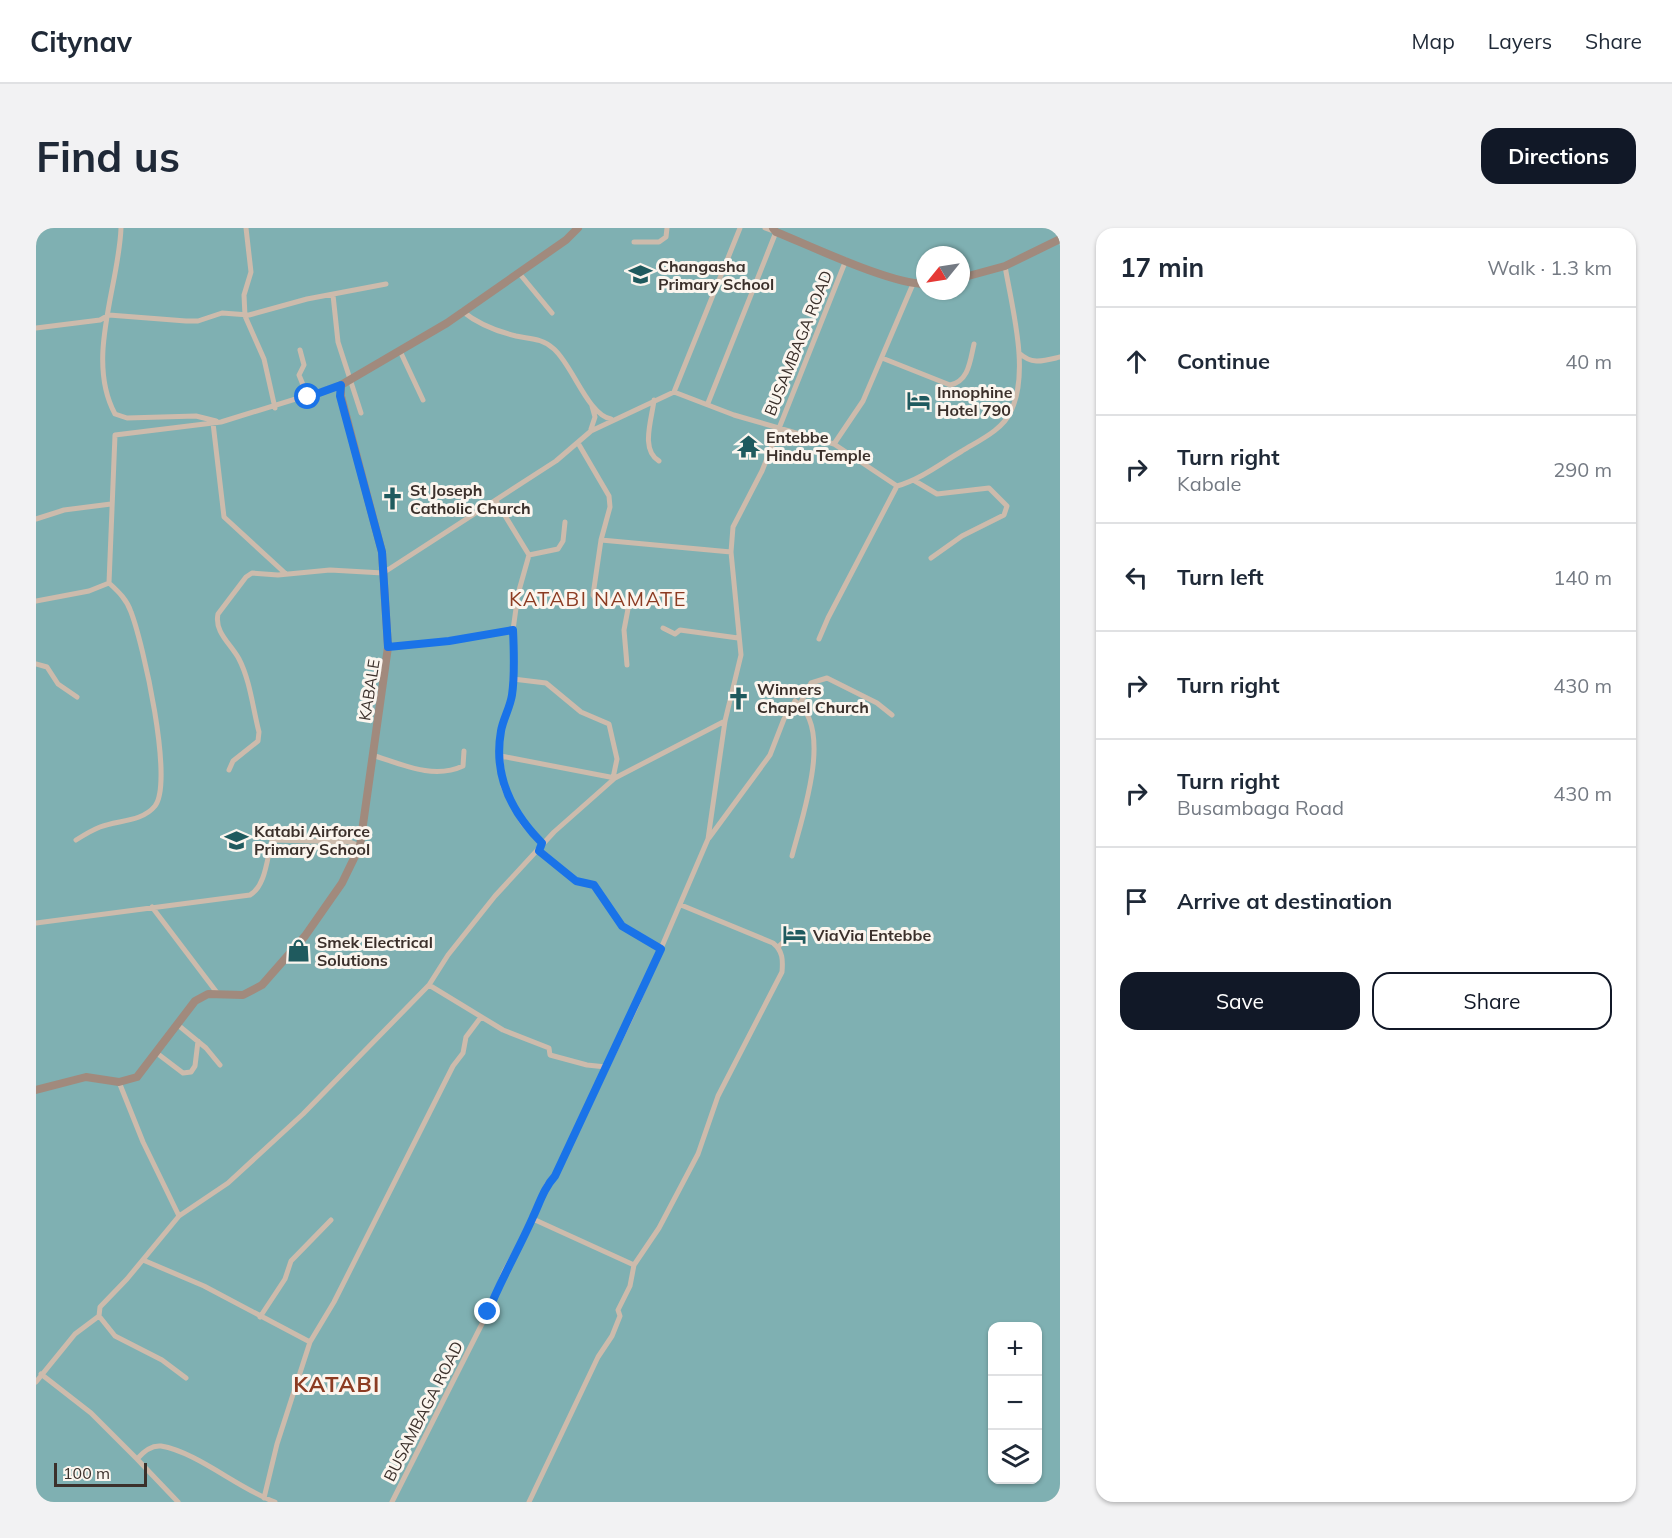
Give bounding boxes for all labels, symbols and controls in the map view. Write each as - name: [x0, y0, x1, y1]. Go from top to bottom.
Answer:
- text: Citynav: [30, 24, 132, 59]
- text: Map: [1412, 28, 1455, 54]
- text: Layers: [1488, 28, 1552, 54]
- text: Share: [1585, 28, 1642, 54]
- button: Directions: [1481, 128, 1636, 184]
- text: Find us: [36, 130, 180, 183]
- north arrow: [916, 246, 970, 300]
- text: 17 min: [1120, 251, 1204, 284]
- text: Walk · 1.3 km: [1487, 255, 1612, 280]
- place label: Changasha Primary School: [658, 256, 774, 294]
- school or university icon: Changasha Primary School: [627, 262, 653, 288]
- street label: BUSAMBAGA ROAD: [760, 267, 836, 419]
- icon: ahead: [1120, 345, 1153, 378]
- text: Continue: [1177, 347, 1270, 375]
- text: 40 m: [1565, 349, 1612, 374]
- place label: Innophine Hotel 790: [937, 382, 1013, 420]
- route start: [294, 383, 320, 409]
- hotel icon: Innophine Hotel 790: [906, 388, 932, 414]
- place label: Entebbe Hindu Temple: [766, 427, 871, 465]
- temple icon: Entebbe Hindu Temple: [735, 433, 761, 459]
- text: Turn right: [1177, 443, 1280, 471]
- icon: right: [1120, 453, 1153, 486]
- text: 290 m: [1553, 457, 1612, 482]
- text: Kabale: [1177, 471, 1241, 496]
- place label: St Joseph Catholic Church: [410, 480, 531, 518]
- church icon: St Joseph Catholic Church: [379, 486, 405, 512]
- icon: left: [1120, 561, 1153, 594]
- text: Turn left: [1177, 563, 1264, 591]
- text: 140 m: [1553, 565, 1612, 590]
- district label: KATABI NAMATE: [509, 586, 687, 611]
- street label: KABALE: [354, 658, 384, 722]
- icon: right: [1120, 669, 1153, 702]
- text: Turn right: [1177, 671, 1280, 699]
- text: 430 m: [1553, 673, 1612, 698]
- place label: Winners Chapel Church: [757, 679, 869, 717]
- church icon: Winners Chapel Church: [726, 685, 752, 711]
- text: Turn right: [1177, 767, 1280, 795]
- icon: right: [1120, 777, 1153, 810]
- text: 430 m: [1553, 781, 1612, 806]
- text: Busambaga Road: [1177, 795, 1344, 820]
- place label: Katabi Airforce Primary School: [254, 821, 370, 859]
- school or university icon: Katabi Airforce Primary School: [223, 827, 249, 853]
- icon: arrive: [1120, 885, 1153, 918]
- text: Arrive at destination: [1177, 887, 1392, 915]
- hotel icon: ViaVia Entebbe: [782, 922, 808, 948]
- place label: ViaVia Entebbe: [812, 925, 931, 945]
- place label: Smek Electrical Solutions: [317, 932, 433, 970]
- shop icon: Smek Electrical Solutions: [286, 938, 312, 964]
- button: Save: [1120, 972, 1360, 1030]
- button: Share: [1372, 972, 1612, 1030]
- route end: [474, 1298, 500, 1324]
- map controls: [988, 1322, 1042, 1484]
- button: +: [988, 1322, 1042, 1376]
- street label: BUSAMBAGA ROAD: [379, 1337, 467, 1485]
- district label: KATABI: [293, 1370, 381, 1398]
- button: −: [988, 1376, 1042, 1430]
- button: layers: [988, 1430, 1042, 1484]
- scale bar: [54, 1460, 147, 1488]
- text: 100 m: [63, 1463, 110, 1483]

